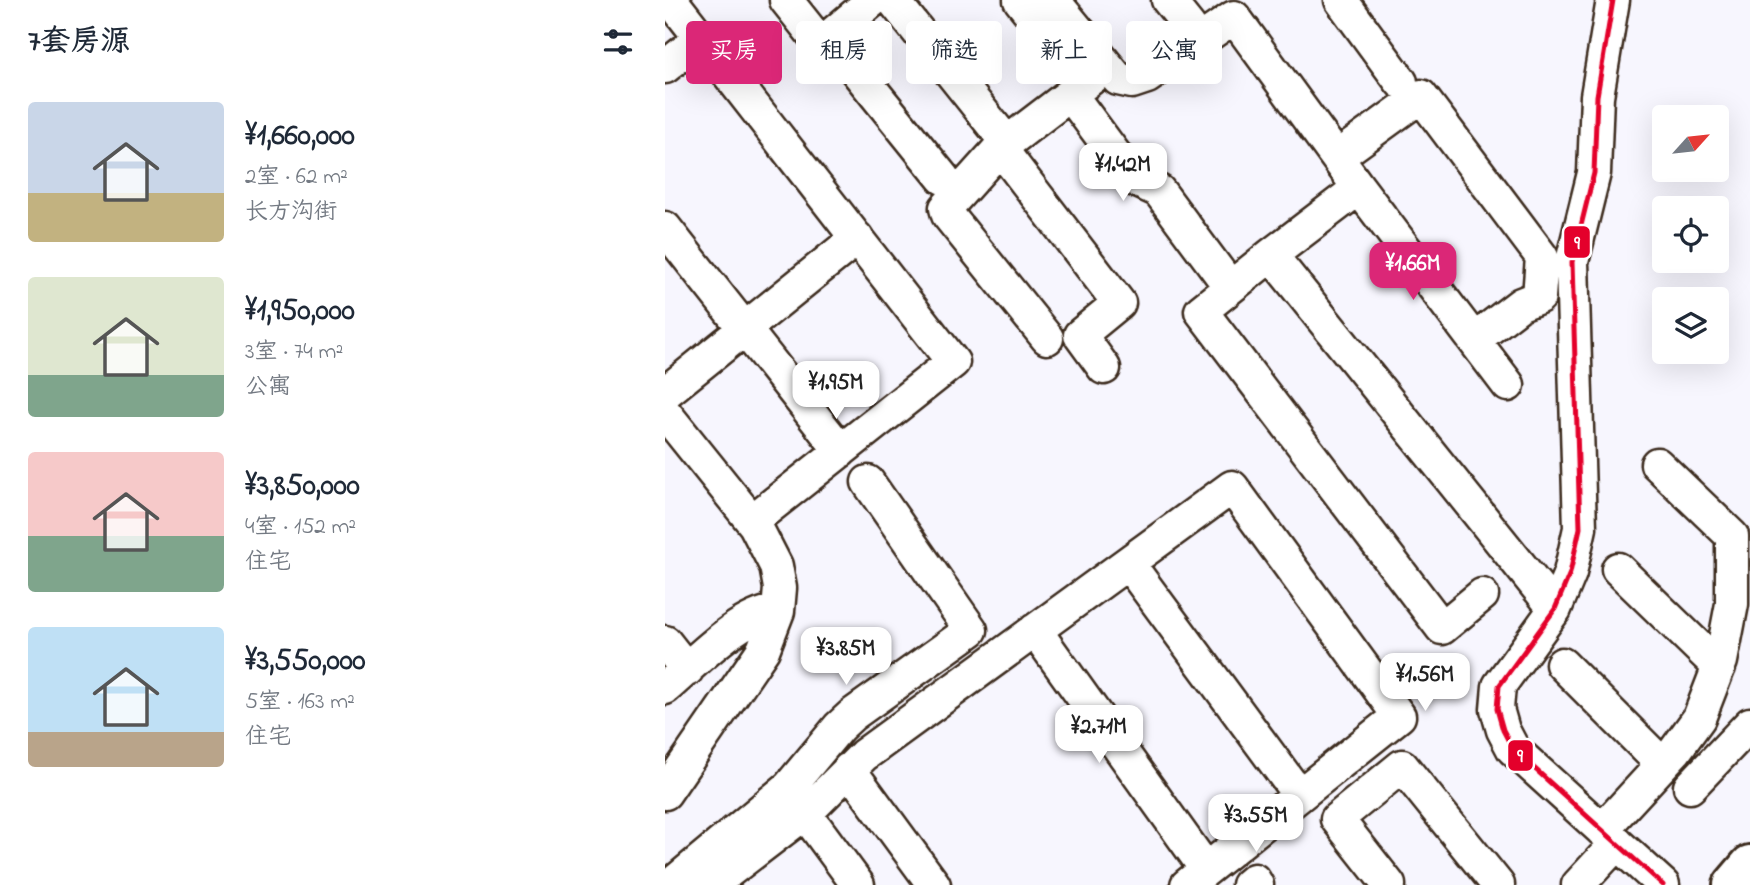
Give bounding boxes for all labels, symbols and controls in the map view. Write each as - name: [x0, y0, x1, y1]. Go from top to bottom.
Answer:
- text: 7套房源: [28, 21, 130, 65]
- chip: 买房: [686, 21, 782, 84]
- chip: 租房: [796, 21, 892, 84]
- chip: 筛选: [906, 21, 1002, 84]
- chip: 新上: [1016, 21, 1112, 84]
- chip: 公寓: [1126, 21, 1222, 84]
- icon: filters: [599, 23, 637, 61]
- north arrow: [1652, 105, 1729, 182]
- map controls: [1652, 105, 1729, 364]
- text: ¥1,660,000: [245, 115, 355, 159]
- icon: home: [84, 130, 168, 214]
- pin: ¥1.42M: [1066, 144, 1180, 203]
- text: ¥1.42M: [1095, 149, 1151, 182]
- text: 2室 · 62 m²: [245, 161, 348, 194]
- text: 长方沟街: [245, 196, 337, 229]
- button: locate: [1652, 196, 1729, 273]
- line badge: 9: [1563, 225, 1591, 259]
- text: 9: [1573, 231, 1580, 258]
- pin: ¥1.66M: [1356, 243, 1470, 302]
- text: ¥1.66M: [1385, 248, 1441, 281]
- button: layers: [1652, 287, 1729, 364]
- text: ¥1,950,000: [245, 290, 355, 334]
- icon: home: [84, 305, 168, 389]
- text: 3室 · 74 m²: [245, 336, 343, 369]
- pin: ¥1.95M: [779, 362, 893, 421]
- text: ¥1.95M: [808, 367, 864, 400]
- text: 公寓: [245, 371, 291, 404]
- text: ¥3,850,000: [245, 465, 360, 509]
- icon: home: [84, 480, 168, 564]
- text: 4室 · 152 m²: [245, 511, 356, 544]
- text: 住宅: [245, 546, 291, 579]
- pin: ¥3.85M: [789, 628, 903, 687]
- text: ¥3.85M: [817, 633, 875, 666]
- text: ¥3,550,000: [245, 640, 366, 684]
- pin: ¥1.56M: [1368, 654, 1482, 713]
- icon: home: [84, 655, 168, 739]
- text: ¥1.56M: [1396, 659, 1454, 692]
- text: 5室 · 163 m²: [245, 686, 355, 719]
- pin: ¥2.71M: [1042, 706, 1156, 765]
- text: ¥2.71M: [1071, 711, 1127, 744]
- text: 住宅: [245, 721, 291, 754]
- line badge: 9: [1507, 739, 1534, 772]
- text: 9: [1516, 744, 1523, 771]
- pin: ¥3.55M: [1199, 794, 1313, 854]
- text: ¥3.55M: [1224, 800, 1288, 833]

